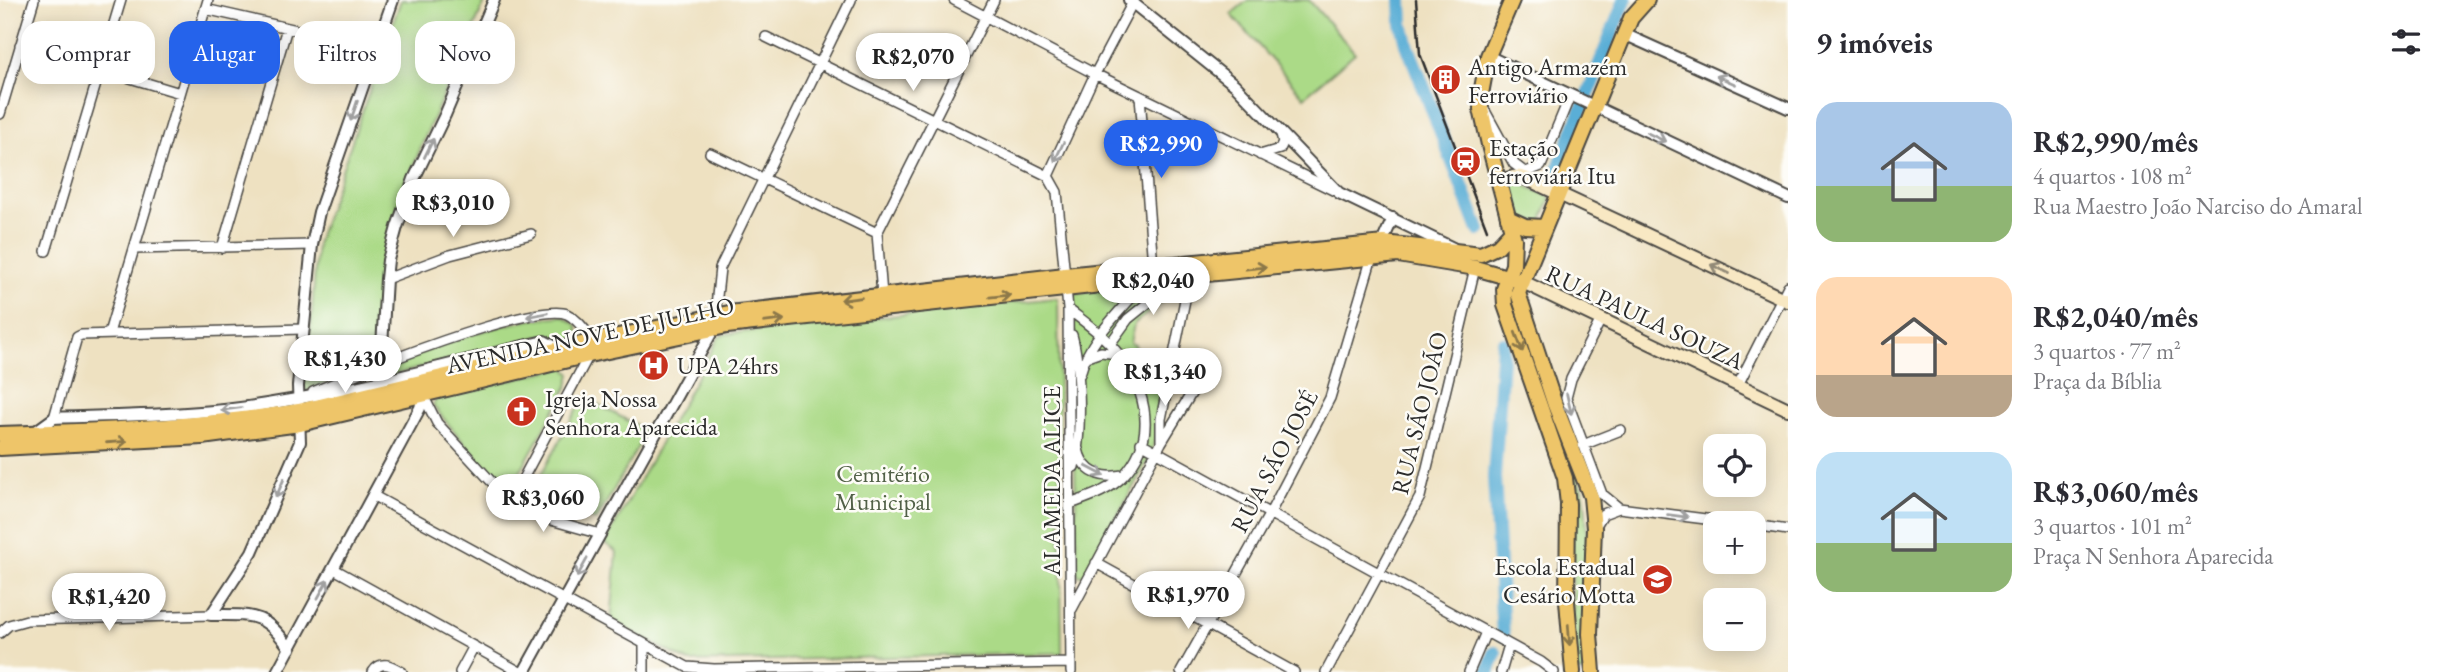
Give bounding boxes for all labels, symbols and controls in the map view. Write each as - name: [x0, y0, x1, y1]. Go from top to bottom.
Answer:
- chip: Comprar: [21, 21, 155, 84]
- chip: Alugar: [169, 21, 280, 84]
- chip: Filtros: [294, 21, 401, 84]
- chip: Novo: [415, 21, 515, 84]
- text: 9 imóveis: [1816, 23, 1933, 62]
- icon: filters: [2387, 23, 2425, 61]
- pin: R$2,070: [848, 34, 978, 93]
- text: R$2,070: [872, 41, 954, 71]
- place label: Antigo Armazém Ferroviário: [1467, 51, 1628, 110]
- building icon: Antigo Armazém Ferroviário: [1428, 63, 1462, 97]
- one-way arrow: [1716, 73, 1737, 86]
- one-way arrow: [347, 99, 359, 121]
- pin: R$2,990: [1096, 120, 1226, 180]
- text: R$2,990/mês: [2033, 122, 2198, 161]
- text: R$2,990: [1120, 128, 1202, 158]
- one-way arrow: [1645, 130, 1666, 144]
- icon: home: [1872, 130, 1956, 214]
- place label: Estação ferroviária Itu: [1489, 132, 1616, 191]
- one-way arrow: [423, 138, 436, 159]
- one-way arrow: [1052, 140, 1065, 162]
- station icon: Estação ferroviária Itu: [1449, 144, 1483, 178]
- text: 4 quartos · 108 m²: [2033, 161, 2192, 191]
- pin: R$3,010: [388, 180, 518, 239]
- text: R$3,010: [412, 187, 494, 217]
- text: Rua Maestro João Narciso do Amaral: [2033, 191, 2362, 221]
- street label: RUA PAULA SOUZA: [1541, 257, 1749, 377]
- pin: R$2,040: [1088, 258, 1218, 317]
- one-way arrow: [1244, 262, 1267, 275]
- one-way arrow: [1710, 262, 1731, 275]
- text: R$2,040: [1112, 265, 1194, 295]
- street label: AVENIDA NOVE DE JULHO: [442, 289, 737, 381]
- one-way arrow: [988, 289, 1011, 302]
- one-way arrow: [840, 292, 863, 305]
- text: R$2,040/mês: [2033, 297, 2198, 336]
- icon: home: [1872, 305, 1956, 389]
- one-way arrow: [526, 309, 549, 323]
- one-way arrow: [762, 314, 784, 327]
- street label: RUA SÃO JOÃO: [1384, 329, 1454, 497]
- one-way arrow: [1513, 331, 1526, 353]
- pin: R$1,430: [280, 336, 410, 395]
- text: 3 quartos · 77 m²: [2033, 336, 2181, 366]
- text: R$1,430: [304, 343, 386, 373]
- hospital icon: UPA 24hrs: [637, 348, 671, 382]
- pin: R$1,340: [1100, 348, 1230, 408]
- place label: UPA 24hrs: [677, 350, 778, 381]
- text: R$1,340: [1124, 356, 1206, 386]
- text: Praça da Bíblia: [2033, 366, 2162, 396]
- place label: Igreja Nossa Senhora Aparecida: [545, 383, 718, 442]
- street label: RUA SÃO JOSÉ: [1223, 384, 1325, 538]
- street label: ALAMEDA ALICE: [1036, 386, 1067, 577]
- one-way arrow: [1563, 392, 1576, 414]
- church icon: Igreja Nossa Senhora Aparecida: [505, 395, 539, 429]
- one-way arrow: [220, 403, 242, 416]
- map controls: [1703, 434, 1766, 651]
- button: locate: [1703, 434, 1766, 497]
- one-way arrow: [105, 436, 128, 449]
- park label: Cemitério Municipal: [835, 458, 931, 517]
- one-way arrow: [1084, 464, 1104, 478]
- text: R$3,060/mês: [2033, 472, 2198, 511]
- pin: R$3,060: [478, 475, 608, 534]
- one-way arrow: [273, 477, 286, 498]
- icon: home: [1872, 480, 1956, 564]
- text: R$3,060: [502, 482, 584, 512]
- one-way arrow: [1666, 509, 1689, 522]
- button: +: [1703, 511, 1766, 574]
- text: 3 quartos · 101 m²: [2033, 511, 2192, 541]
- text: Praça N Senhora Aparecida: [2033, 541, 2273, 571]
- place label: Escola Estadual Cesário Motta: [1494, 551, 1635, 610]
- one-way arrow: [575, 557, 589, 577]
- school or university icon: Escola Estadual Cesário Motta: [1641, 563, 1675, 597]
- pin: R$1,970: [1123, 572, 1253, 631]
- pin: R$1,420: [44, 574, 174, 633]
- text: R$1,970: [1147, 579, 1229, 609]
- one-way arrow: [316, 580, 330, 600]
- text: R$1,420: [68, 581, 150, 611]
- button: −: [1703, 588, 1766, 651]
- one-way arrow: [1563, 623, 1576, 646]

